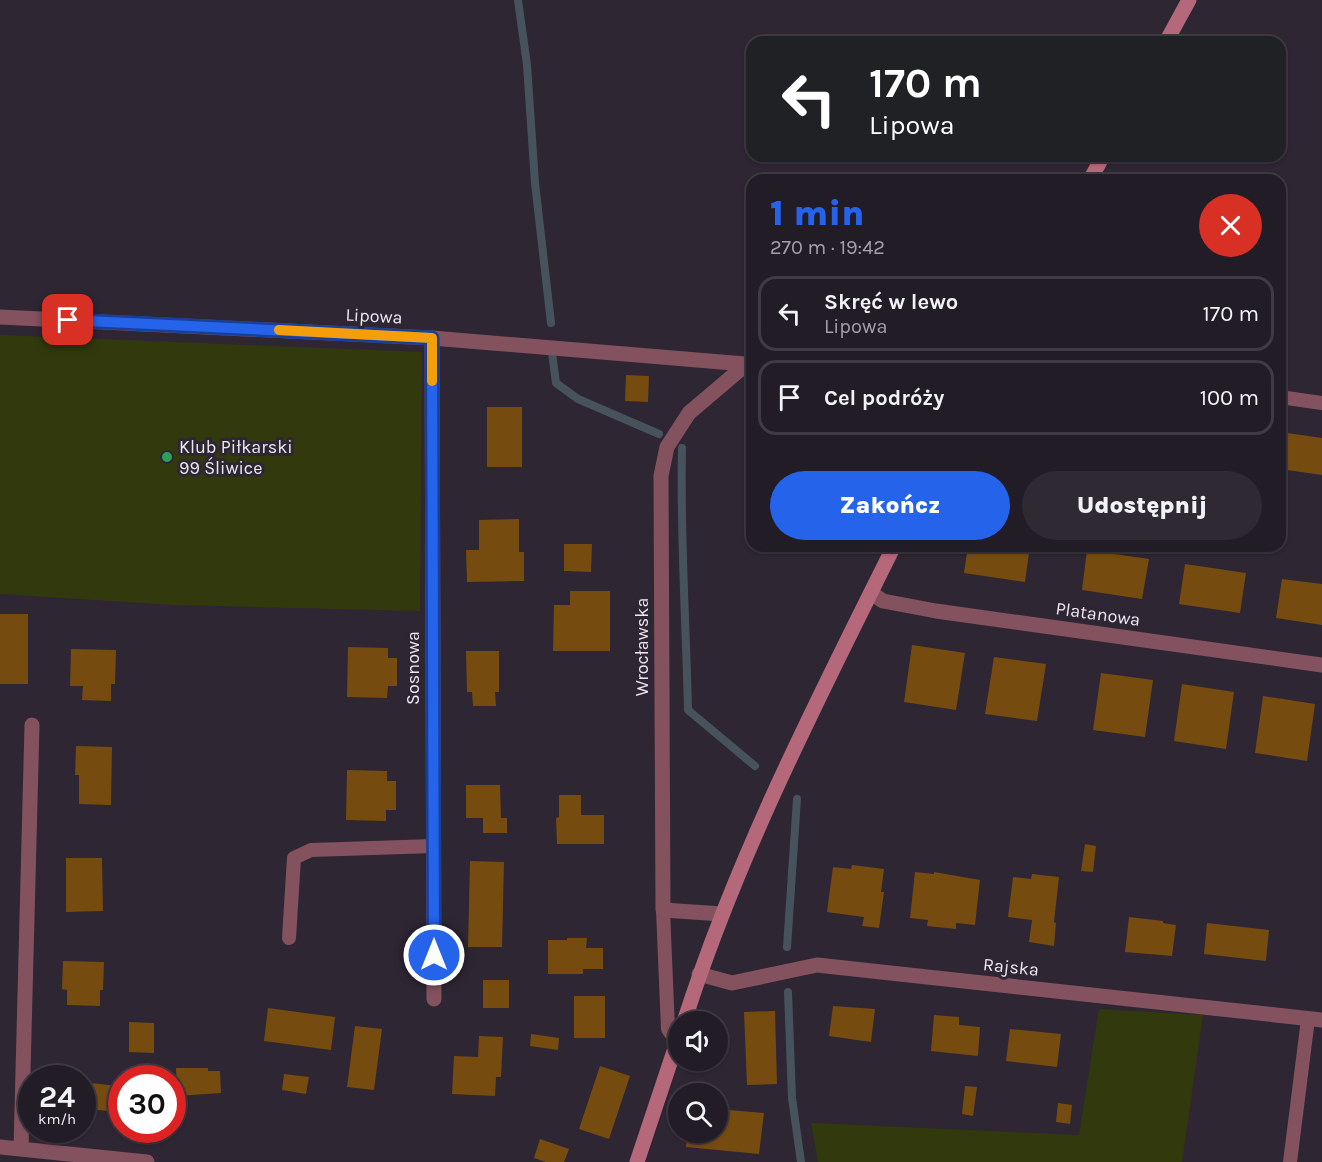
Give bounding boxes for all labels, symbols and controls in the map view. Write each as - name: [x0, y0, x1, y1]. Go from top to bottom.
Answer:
- text: 170 m: [869, 58, 982, 108]
- icon: left: [770, 60, 848, 138]
- text: Lipowa: [869, 109, 955, 141]
- text: 1 min: [770, 192, 864, 234]
- button: close: [1199, 194, 1262, 257]
- text: 270 m · 19:42: [770, 236, 885, 259]
- text: Skręć w lewo: [824, 289, 958, 315]
- pin: [42, 294, 93, 345]
- icon: left: [773, 297, 806, 330]
- text: 170 m: [1203, 301, 1259, 327]
- icon: arrive: [51, 303, 84, 336]
- street label: Lipowa: [345, 304, 403, 328]
- text: Lipowa: [824, 315, 887, 338]
- icon: arrive: [773, 381, 806, 414]
- text: Cel podróży: [824, 385, 944, 411]
- text: 100 m: [1200, 385, 1259, 411]
- place label: Klub Piłkarski 99 Śliwice: [179, 436, 293, 479]
- marker: Klub Piłkarski 99 Śliwice: [160, 450, 174, 464]
- button: Zakończ: [770, 471, 1010, 540]
- button: Udostępnij: [1022, 471, 1262, 540]
- street label: Platanowa: [1054, 597, 1142, 631]
- street label: Wrocławska: [631, 598, 653, 696]
- street label: Sosnowa: [402, 631, 424, 705]
- position arrow: [402, 923, 466, 987]
- street label: Rajska: [982, 953, 1040, 981]
- map controls: [668, 1011, 728, 1143]
- button: sound: [668, 1011, 728, 1071]
- speed limit sign: 30: [108, 1065, 186, 1143]
- text: 24: [39, 1079, 75, 1115]
- button: search: [668, 1083, 728, 1143]
- text: km/h: [38, 1110, 76, 1128]

